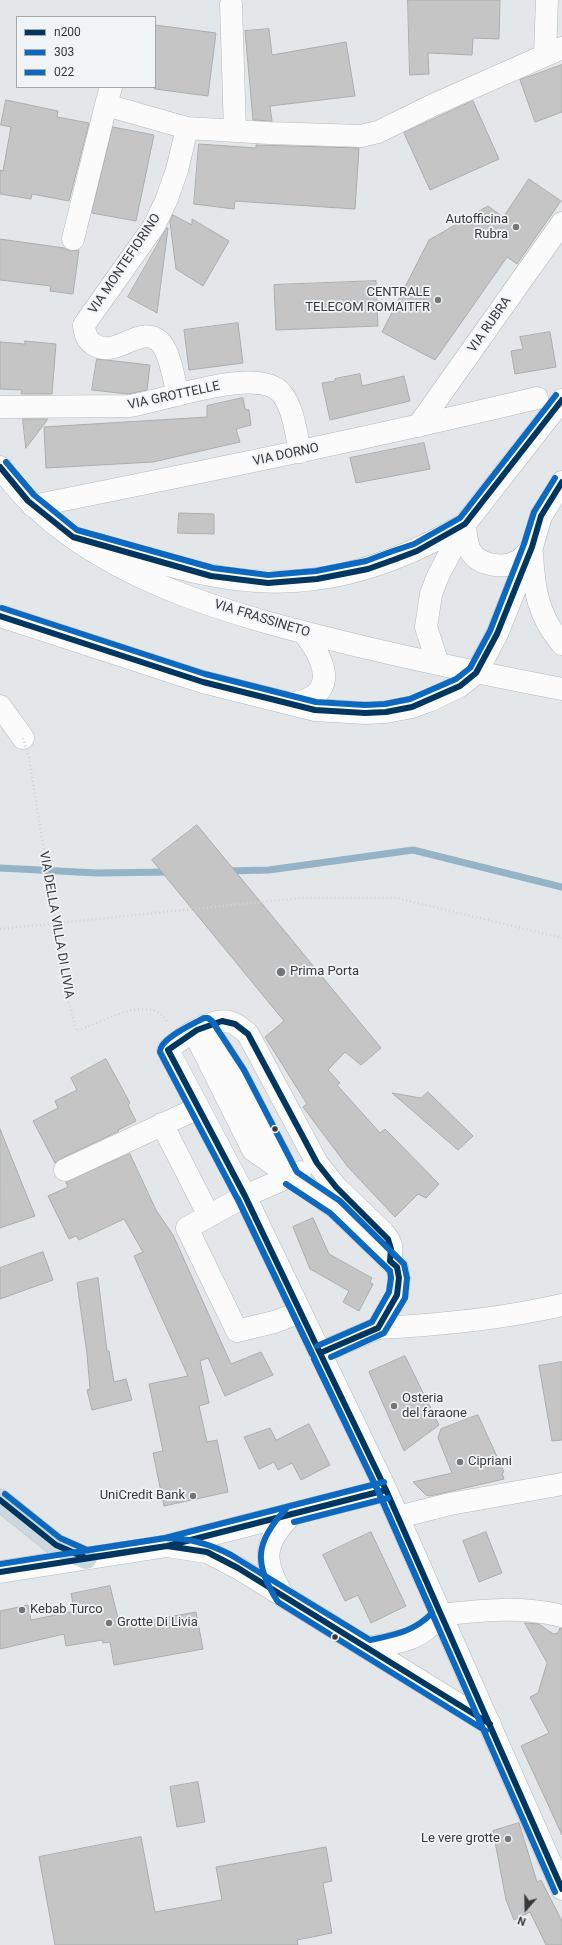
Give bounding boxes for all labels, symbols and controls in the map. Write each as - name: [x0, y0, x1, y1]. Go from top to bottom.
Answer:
- legend: [16, 16, 156, 88]
- text: n200: [54, 25, 81, 39]
- text: 303: [54, 45, 74, 59]
- text: 022: [54, 65, 74, 79]
- street label: VIA MONTEFIORINO: [86, 211, 164, 317]
- place label: Autofficina Rubra: [446, 212, 508, 243]
- marker: Autofficina Rubra: [511, 222, 521, 232]
- place label: CENTRALE TELECOM ROMAITFR: [305, 285, 430, 316]
- street label: VIA RUBRA: [465, 294, 515, 356]
- marker: CENTRALE TELECOM ROMAITFR: [433, 295, 443, 305]
- street label: VIA GROTTELLE: [127, 379, 221, 413]
- street label: VIA DORNO: [251, 440, 321, 470]
- street label: VIA FRASSINETO: [212, 597, 312, 641]
- street label: VIA DELLA VILLA DI LIVIA: [35, 850, 77, 1000]
- place label: Prima Porta: [290, 964, 359, 980]
- marker: Prima Porta: [275, 966, 287, 978]
- unlabelled marker: [270, 1124, 280, 1134]
- place label: Osteria del faraone: [402, 1391, 467, 1422]
- marker: Osteria del faraone: [389, 1401, 399, 1411]
- place label: Cipriani: [468, 1454, 512, 1470]
- marker: Cipriani: [455, 1457, 465, 1467]
- place label: UniCredit Bank: [100, 1488, 185, 1504]
- marker: UniCredit Bank: [188, 1491, 198, 1501]
- place label: Kebab Turco: [30, 1602, 103, 1618]
- marker: Kebab Turco: [17, 1605, 27, 1615]
- place label: Grotte Di Livia: [117, 1615, 198, 1631]
- marker: Grotte Di Livia: [104, 1618, 114, 1628]
- unlabelled marker: [330, 1632, 340, 1642]
- place label: Le vere grotte: [421, 1831, 500, 1847]
- marker: Le vere grotte: [503, 1834, 513, 1844]
- north arrow: [506, 1889, 546, 1929]
- text: N: [516, 1913, 528, 1928]

